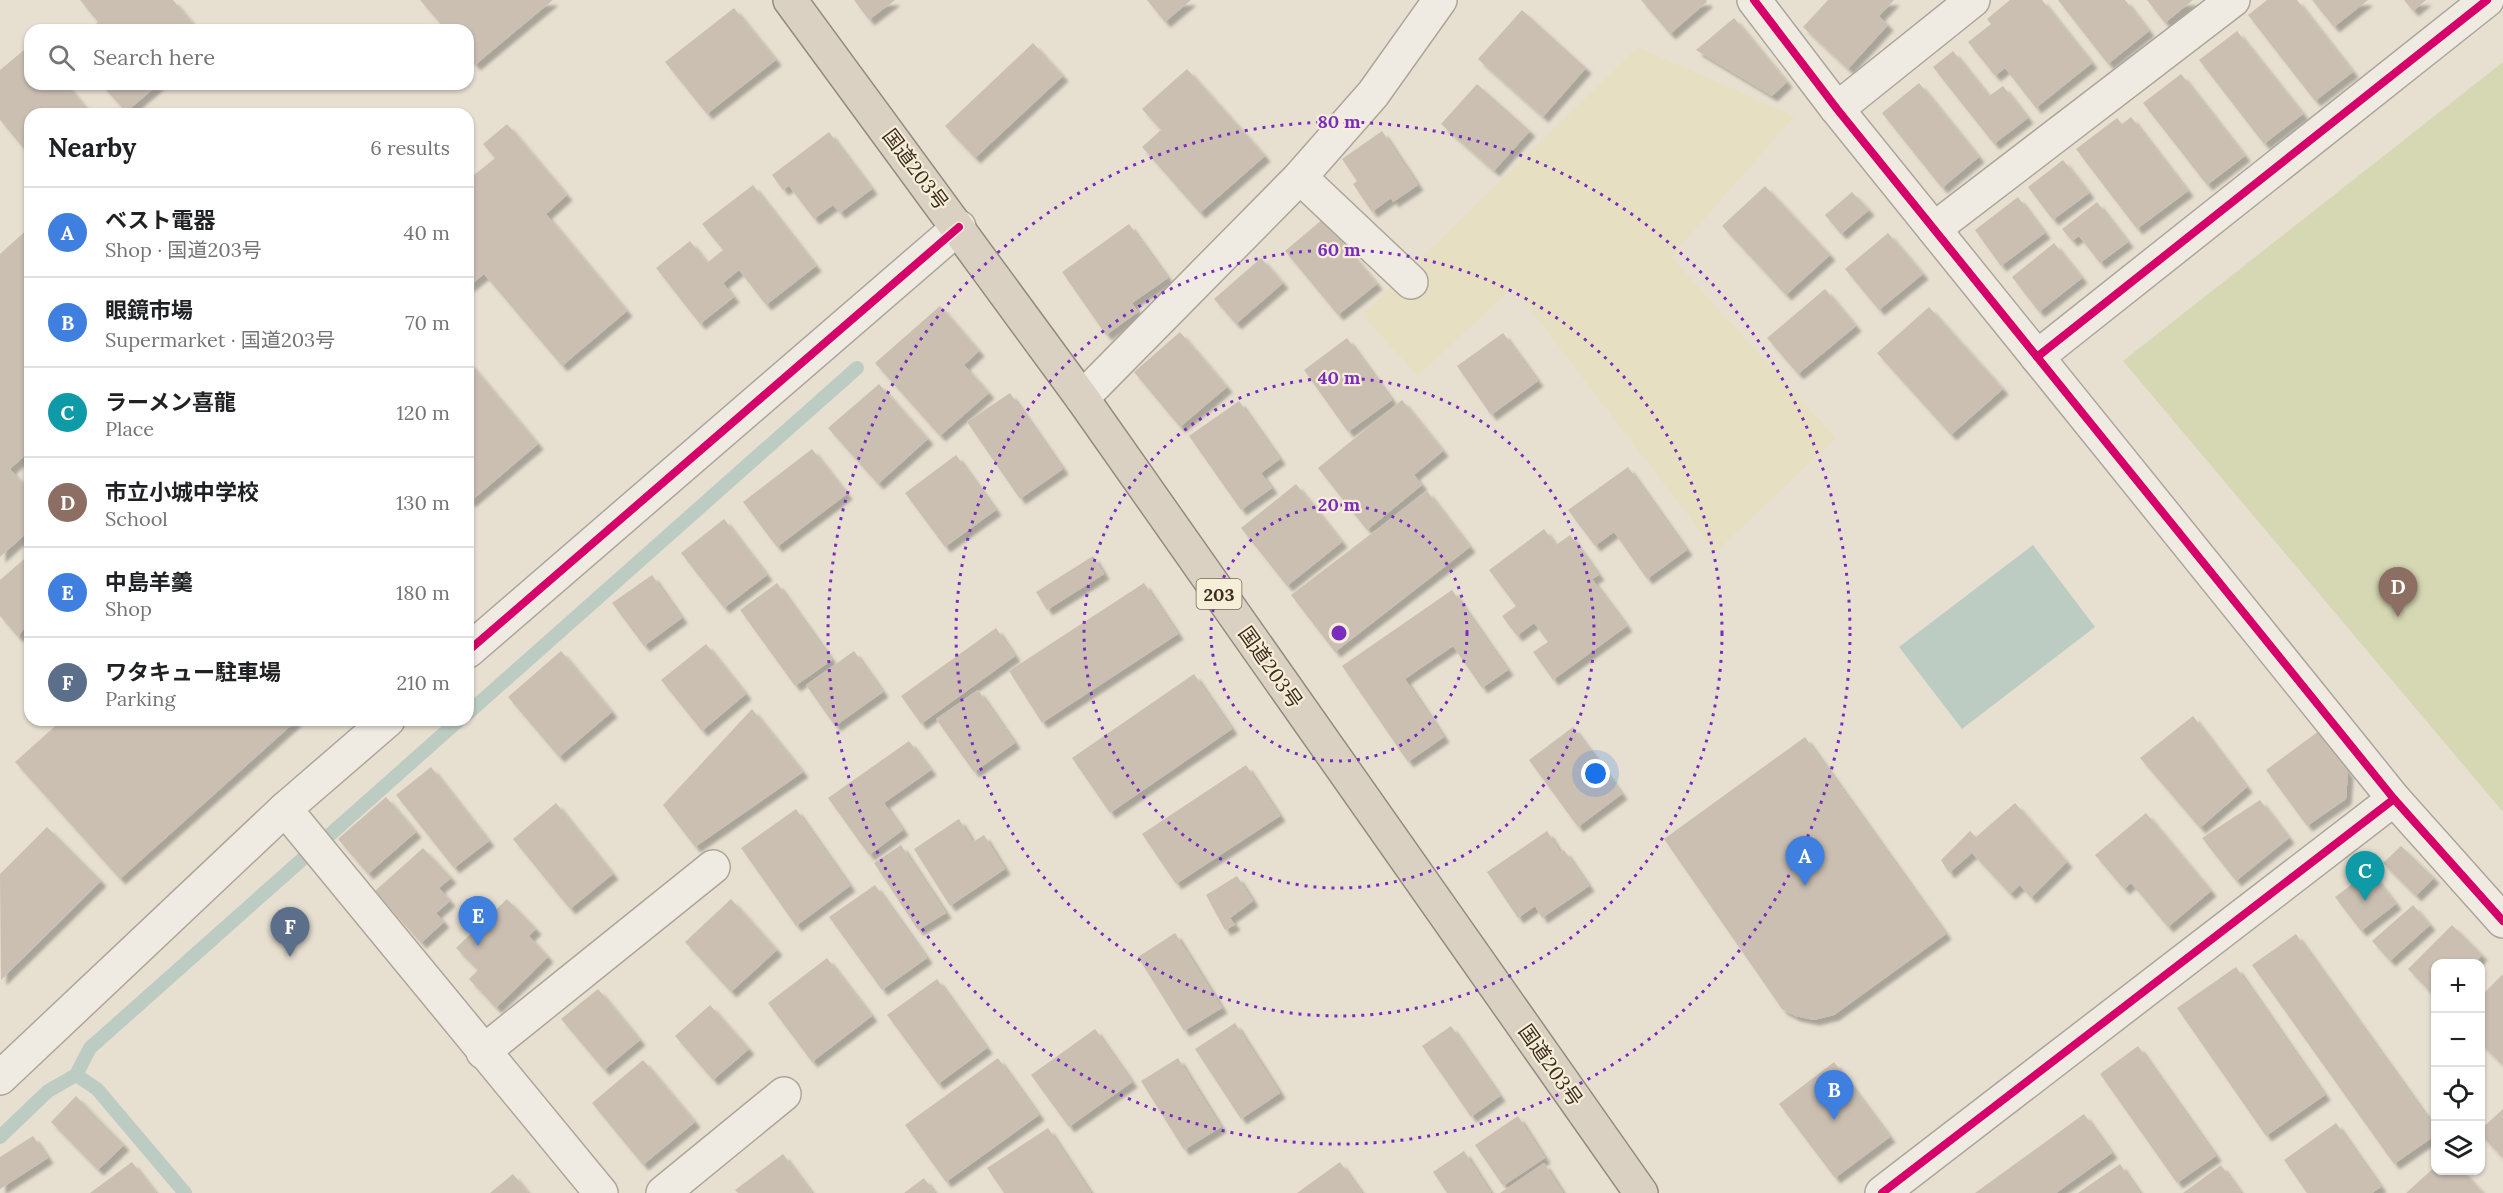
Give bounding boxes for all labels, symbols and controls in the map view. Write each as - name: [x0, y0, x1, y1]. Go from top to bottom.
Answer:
- search box: [24, 24, 474, 90]
- icon: search: [45, 41, 78, 74]
- text: Search here: [93, 43, 215, 71]
- text: 80 m: [1317, 110, 1361, 133]
- street label: 国道203号: [878, 124, 954, 214]
- text: Nearby: [48, 131, 136, 164]
- text: 6 results: [370, 135, 450, 160]
- text: ベスト電器: [105, 206, 215, 234]
- text: A: [61, 220, 74, 245]
- text: 40 m: [404, 220, 450, 245]
- text: Shop · 国道203号: [105, 237, 262, 262]
- text: 60 m: [1317, 238, 1361, 261]
- text: 眼鏡市場: [105, 296, 193, 324]
- text: B: [61, 310, 74, 335]
- text: 70 m: [405, 310, 450, 335]
- text: Supermarket · 国道203号: [105, 327, 335, 352]
- text: 40 m: [1318, 366, 1361, 389]
- text: ラーメン喜龍: [105, 388, 236, 416]
- text: C: [61, 400, 74, 425]
- text: 120 m: [396, 400, 450, 425]
- text: Place: [105, 416, 154, 441]
- text: 市立小城中学校: [105, 478, 259, 506]
- text: D: [60, 490, 75, 515]
- text: 130 m: [396, 490, 450, 515]
- text: 20 m: [1318, 493, 1361, 516]
- text: School: [105, 506, 168, 531]
- text: 中島羊羹: [105, 568, 193, 596]
- pin: D: [2378, 568, 2418, 617]
- road number: 203: [1196, 579, 1242, 609]
- text: E: [61, 580, 74, 605]
- text: 180 m: [396, 580, 450, 605]
- text: Shop: [105, 596, 152, 621]
- street label: 国道203号: [1234, 621, 1308, 713]
- centre of rings: [1329, 623, 1349, 643]
- text: ワタキュー駐車場: [105, 658, 281, 686]
- text: F: [62, 670, 73, 695]
- text: 210 m: [396, 670, 450, 695]
- text: Parking: [105, 686, 175, 711]
- your location: [1581, 759, 1610, 788]
- pin: A: [1786, 836, 1824, 886]
- pin: C: [2346, 852, 2384, 901]
- pin: E: [458, 896, 498, 946]
- pin: F: [270, 908, 310, 957]
- map controls: [2431, 959, 2485, 1175]
- button: +: [2431, 959, 2485, 1013]
- button: −: [2431, 1013, 2485, 1067]
- street label: 国道203号: [1514, 1019, 1588, 1111]
- button: locate: [2431, 1067, 2485, 1121]
- pin: B: [1814, 1070, 1854, 1120]
- button: layers: [2431, 1121, 2485, 1175]

